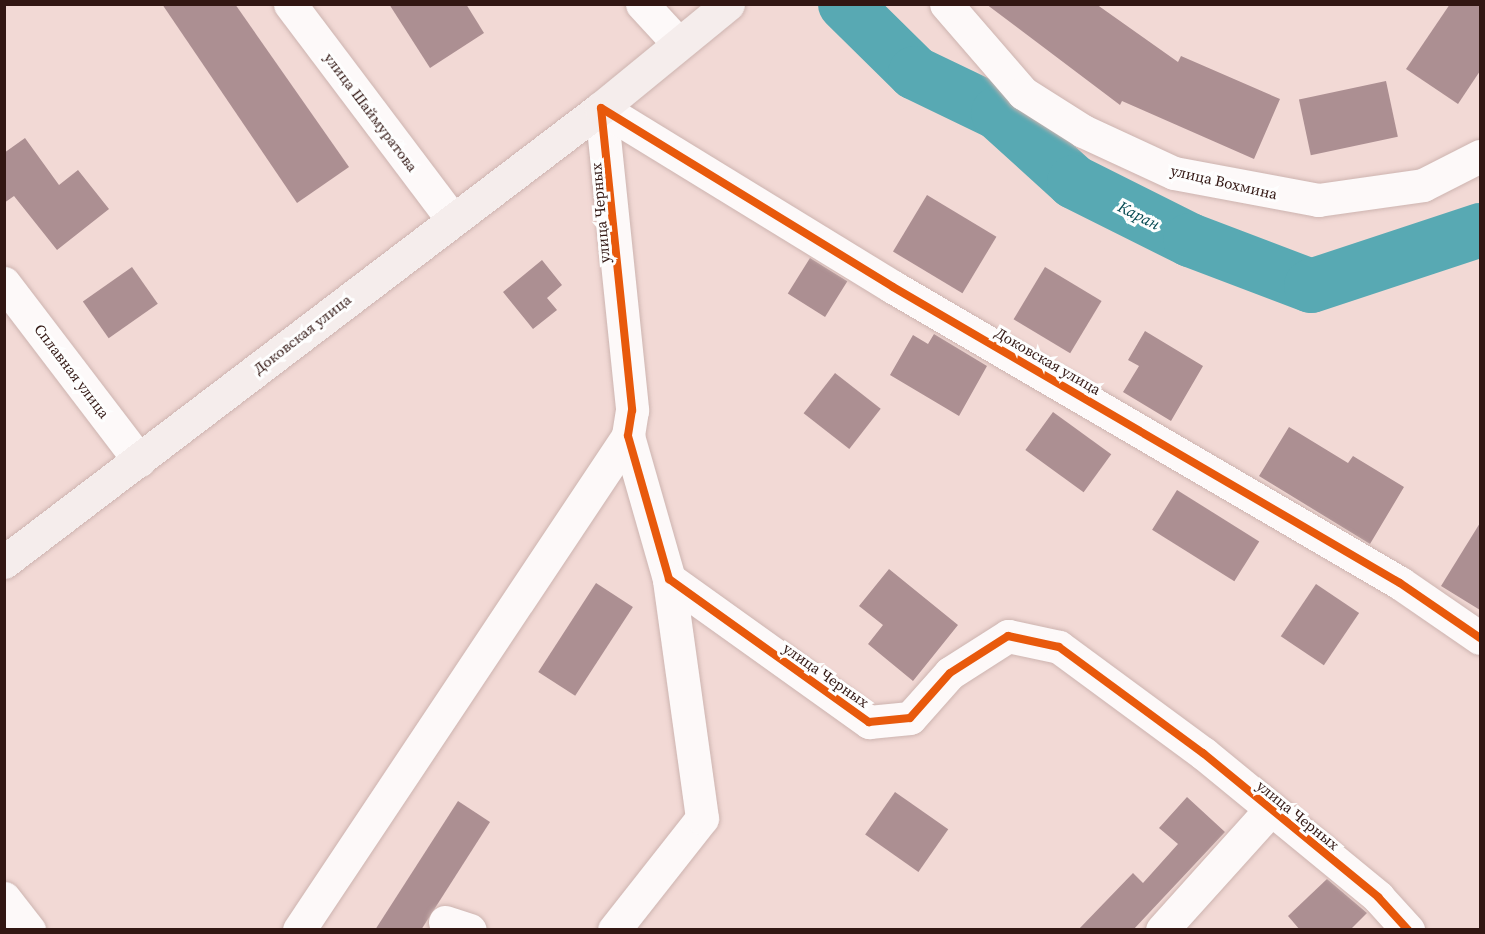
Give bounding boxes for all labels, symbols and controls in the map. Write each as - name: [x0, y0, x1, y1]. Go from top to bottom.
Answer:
- street label: улица Шаймуратова: [320, 49, 422, 175]
- street label: улица Вохмина: [1169, 161, 1279, 203]
- street label: улица Черных: [587, 162, 613, 264]
- water label: Каран: [1115, 196, 1163, 234]
- street label: Доковская улица: [250, 290, 354, 378]
- street label: Сплавная улица: [31, 320, 113, 422]
- street label: Доковская улица: [992, 323, 1104, 399]
- street label: улица Черных: [780, 639, 872, 711]
- street label: улица Черных: [1253, 776, 1343, 854]

